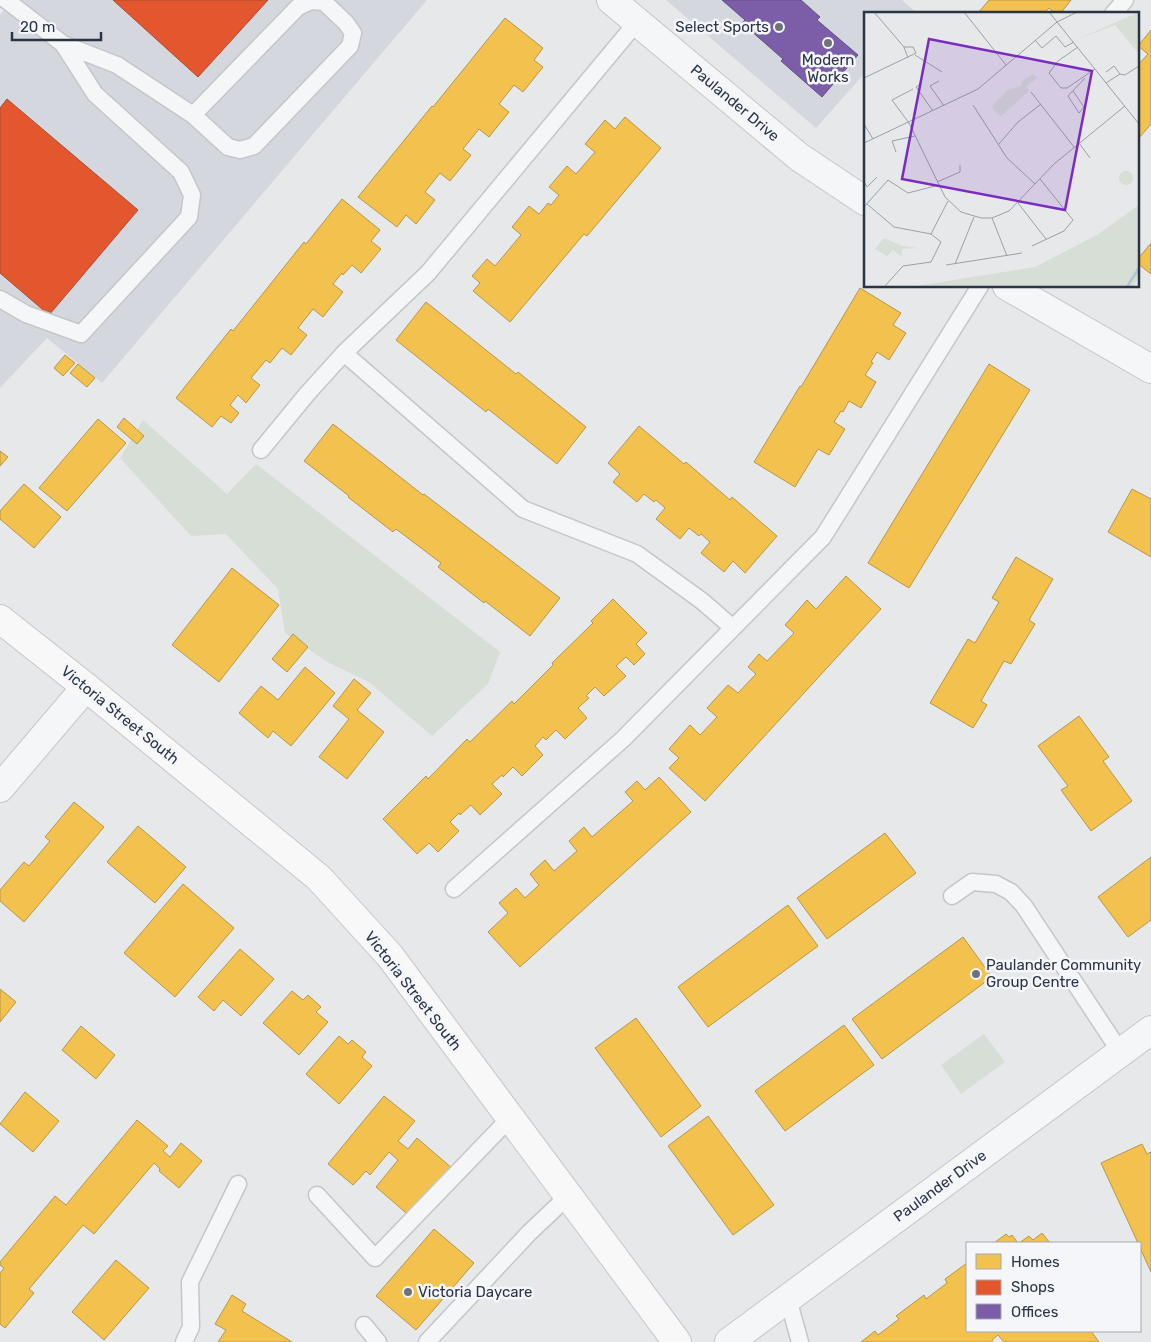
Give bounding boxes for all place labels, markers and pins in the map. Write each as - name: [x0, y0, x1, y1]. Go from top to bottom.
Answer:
- place label: Select Sports: [675, 18, 769, 36]
- marker: Select Sports: [773, 21, 785, 33]
- marker: Modern Works: [822, 37, 834, 49]
- place label: Modern Works: [802, 51, 854, 86]
- place label: Paulander Community Group Centre: [986, 956, 1141, 991]
- marker: Paulander Community Group Centre: [970, 968, 982, 980]
- place label: Victoria Daycare: [418, 1283, 532, 1301]
- marker: Victoria Daycare: [402, 1286, 414, 1298]

